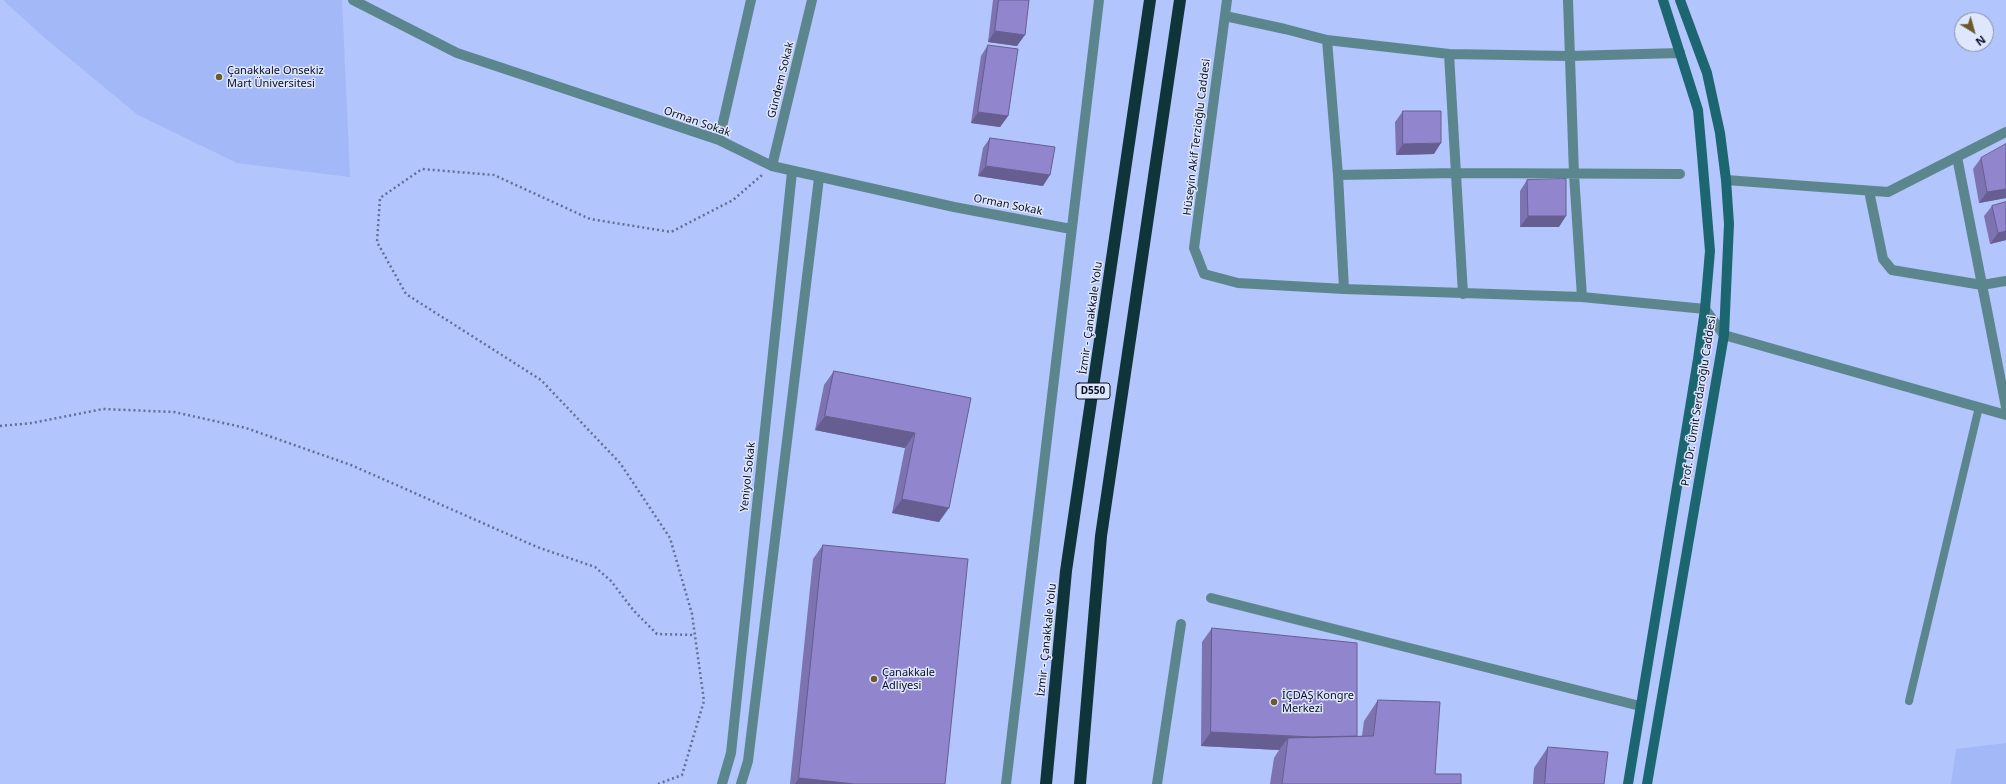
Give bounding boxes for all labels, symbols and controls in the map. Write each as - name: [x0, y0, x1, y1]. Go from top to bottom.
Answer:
- north arrow: [1954, 12, 1994, 52]
- text: N: [1973, 32, 1989, 50]
- street label: Gündem Sokak: [765, 40, 797, 120]
- street label: Hüseyin Akif Terzioğlu Caddesi: [1181, 58, 1213, 216]
- place label: Çanakkale Onsekiz Mart Üniversitesi: [227, 64, 324, 90]
- marker: Çanakkale Onsekiz Mart Üniversitesi: [214, 72, 224, 82]
- street label: Orman Sokak: [662, 104, 732, 140]
- street label: Orman Sokak: [972, 192, 1044, 218]
- street label: İzmir - Çanakkale Yolu: [1077, 261, 1105, 375]
- street label: Prof. Dr. Ümit Serdaroğlu Caddesi: [1679, 315, 1719, 487]
- road number: D550: [1076, 383, 1110, 399]
- street label: Yeniyol Sokak: [738, 441, 758, 513]
- street label: İzmir - Çanakkale Yolu: [1034, 583, 1060, 697]
- place label: Çanakkale Adliyesi: [882, 666, 935, 692]
- marker: Çanakkale Adliyesi: [869, 674, 879, 684]
- place label: İÇDAŞ Kongre Merkezi: [1282, 689, 1354, 715]
- marker: İÇDAŞ Kongre Merkezi: [1269, 697, 1279, 707]

